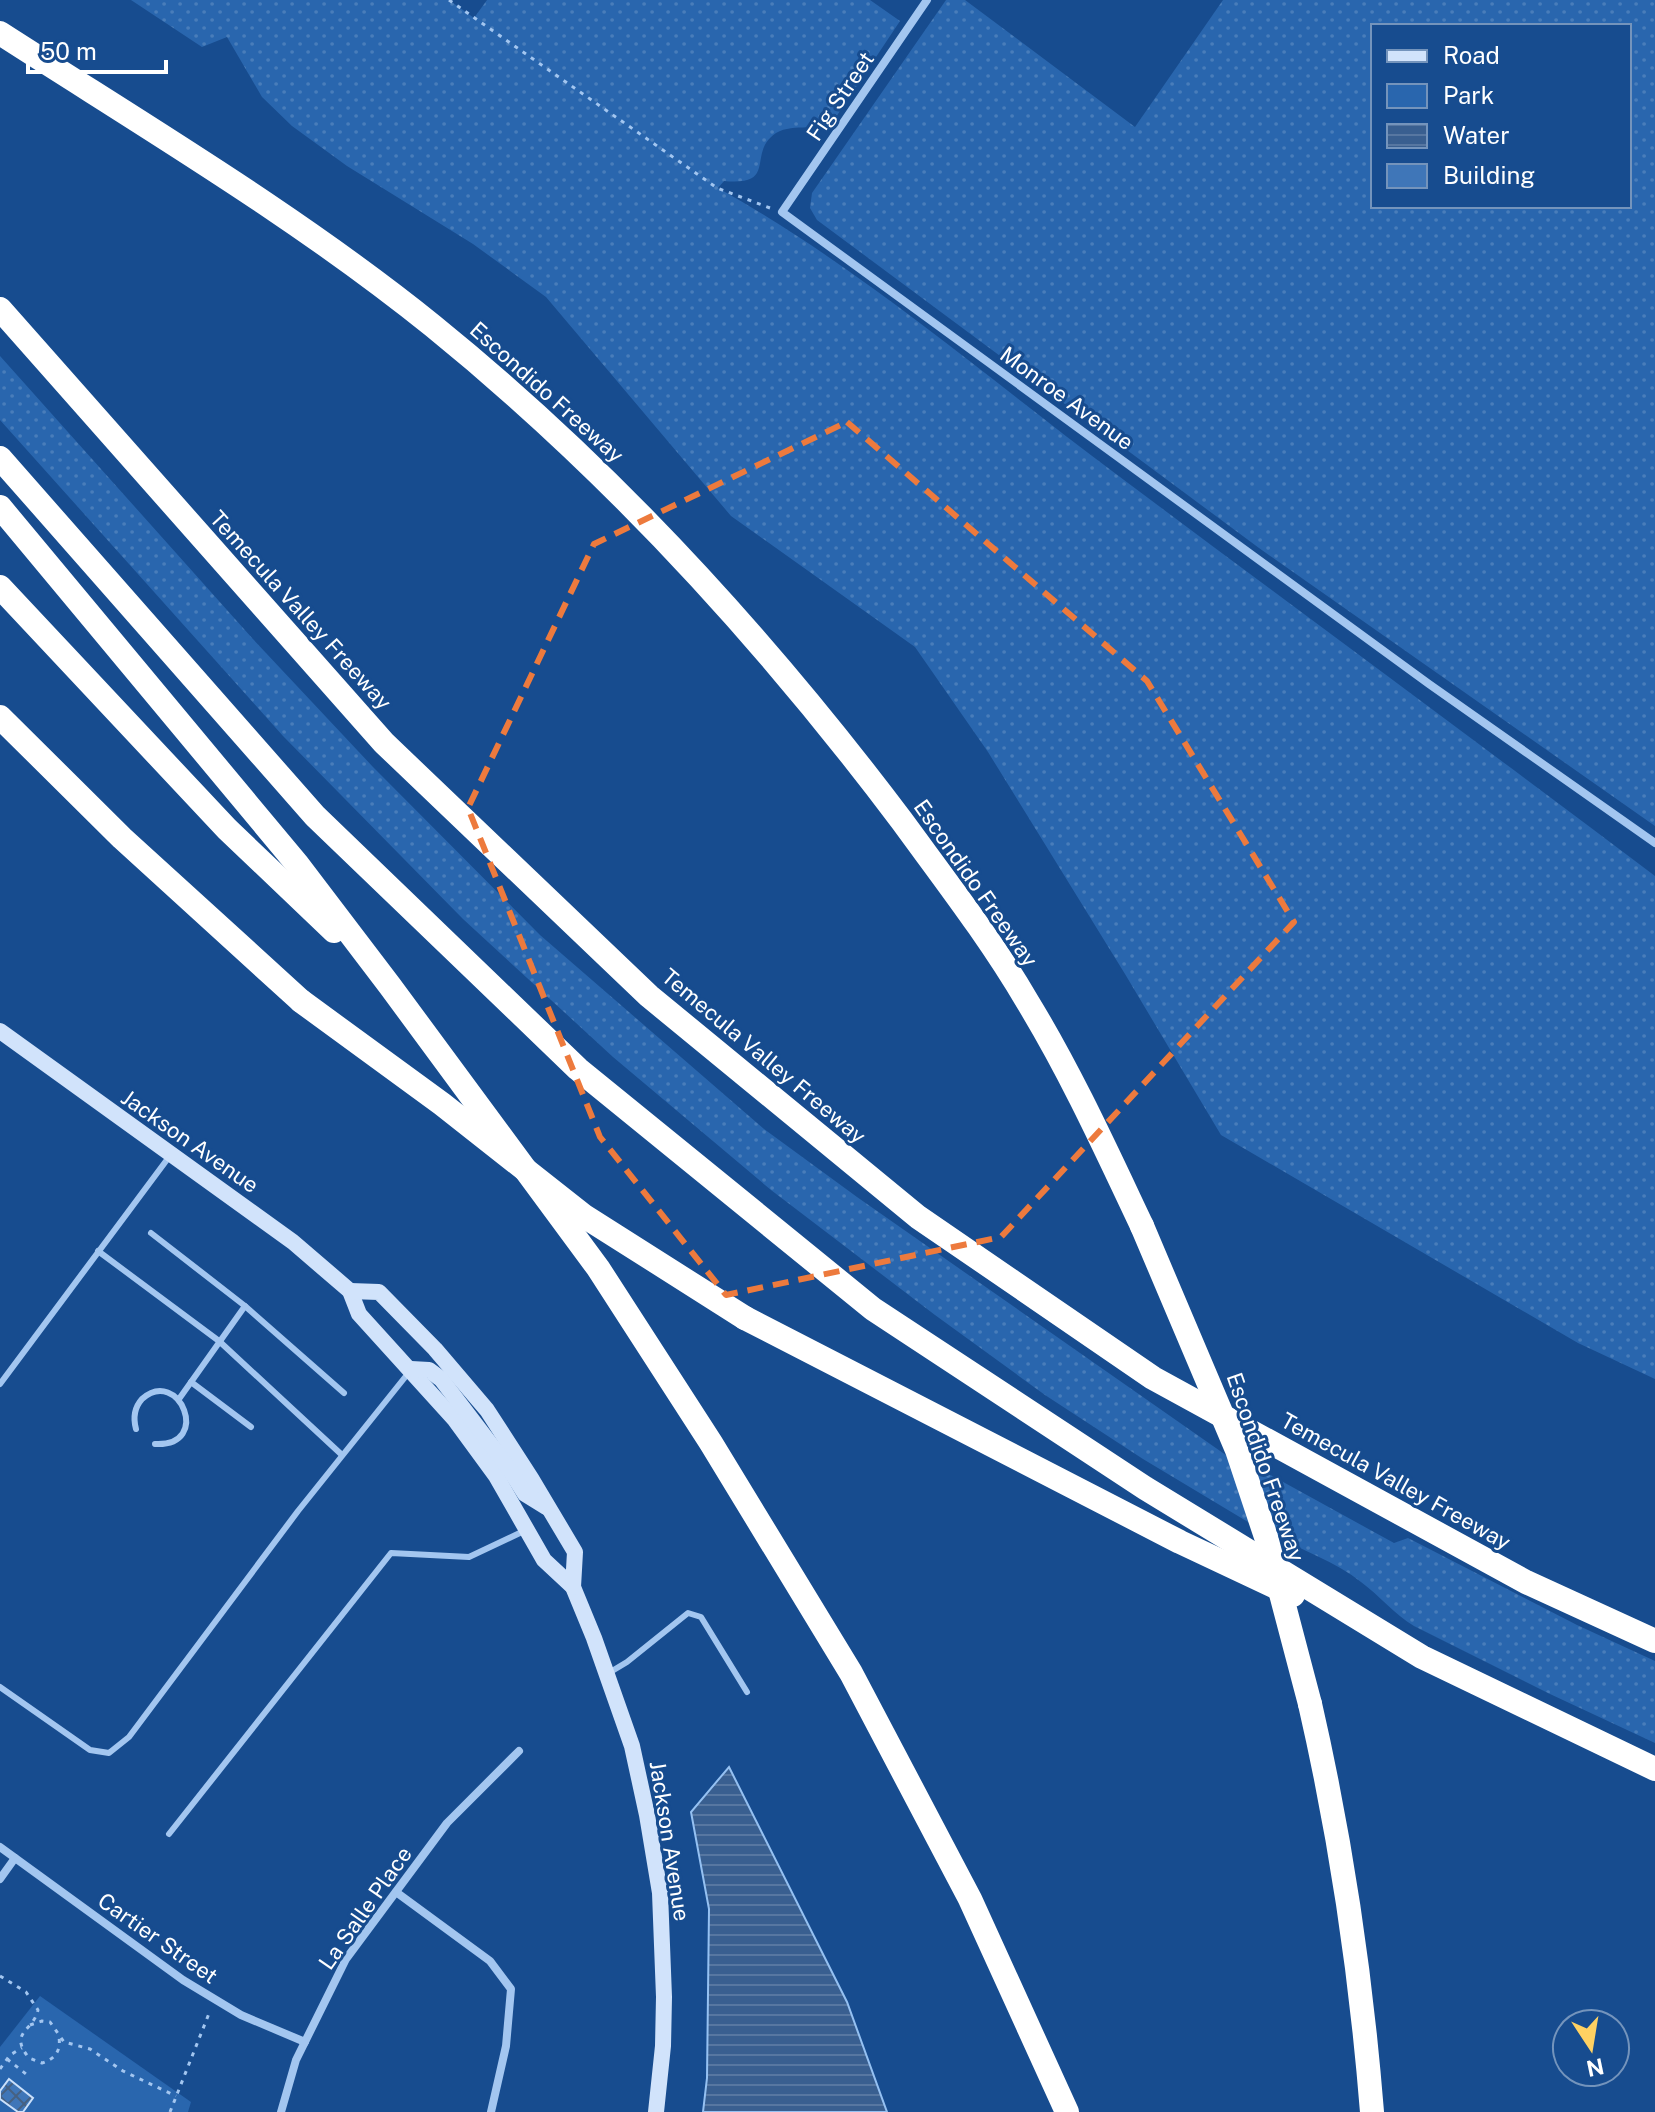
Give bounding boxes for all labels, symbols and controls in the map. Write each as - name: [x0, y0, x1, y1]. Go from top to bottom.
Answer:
- scale bar: [28, 24, 166, 74]
- legend: [1371, 24, 1631, 208]
- text: 50 m: [40, 37, 97, 65]
- text: Road: [1443, 41, 1500, 69]
- street label: Fig Street: [801, 47, 879, 145]
- text: Park: [1443, 81, 1494, 109]
- text: Water: [1443, 121, 1510, 149]
- text: Building: [1443, 161, 1535, 189]
- street label: Escondido Freeway: [465, 316, 629, 468]
- street label: Monroe Avenue: [995, 341, 1139, 455]
- street label: Temecula Valley Freeway: [205, 505, 397, 715]
- street label: Escondido Freeway: [909, 795, 1044, 972]
- street label: Temecula Valley Freeway: [657, 963, 872, 1149]
- street label: Jackson Avenue: [116, 1084, 264, 1198]
- street label: Escondido Freeway: [1222, 1369, 1311, 1565]
- street label: Temecula Valley Freeway: [1277, 1407, 1516, 1555]
- street label: Jackson Avenue: [645, 1759, 695, 1923]
- street label: La Salle Place: [313, 1842, 417, 1974]
- street label: Cartier Street: [93, 1887, 223, 1989]
- north arrow: [1551, 2008, 1631, 2088]
- text: N: [1584, 2053, 1606, 2082]

